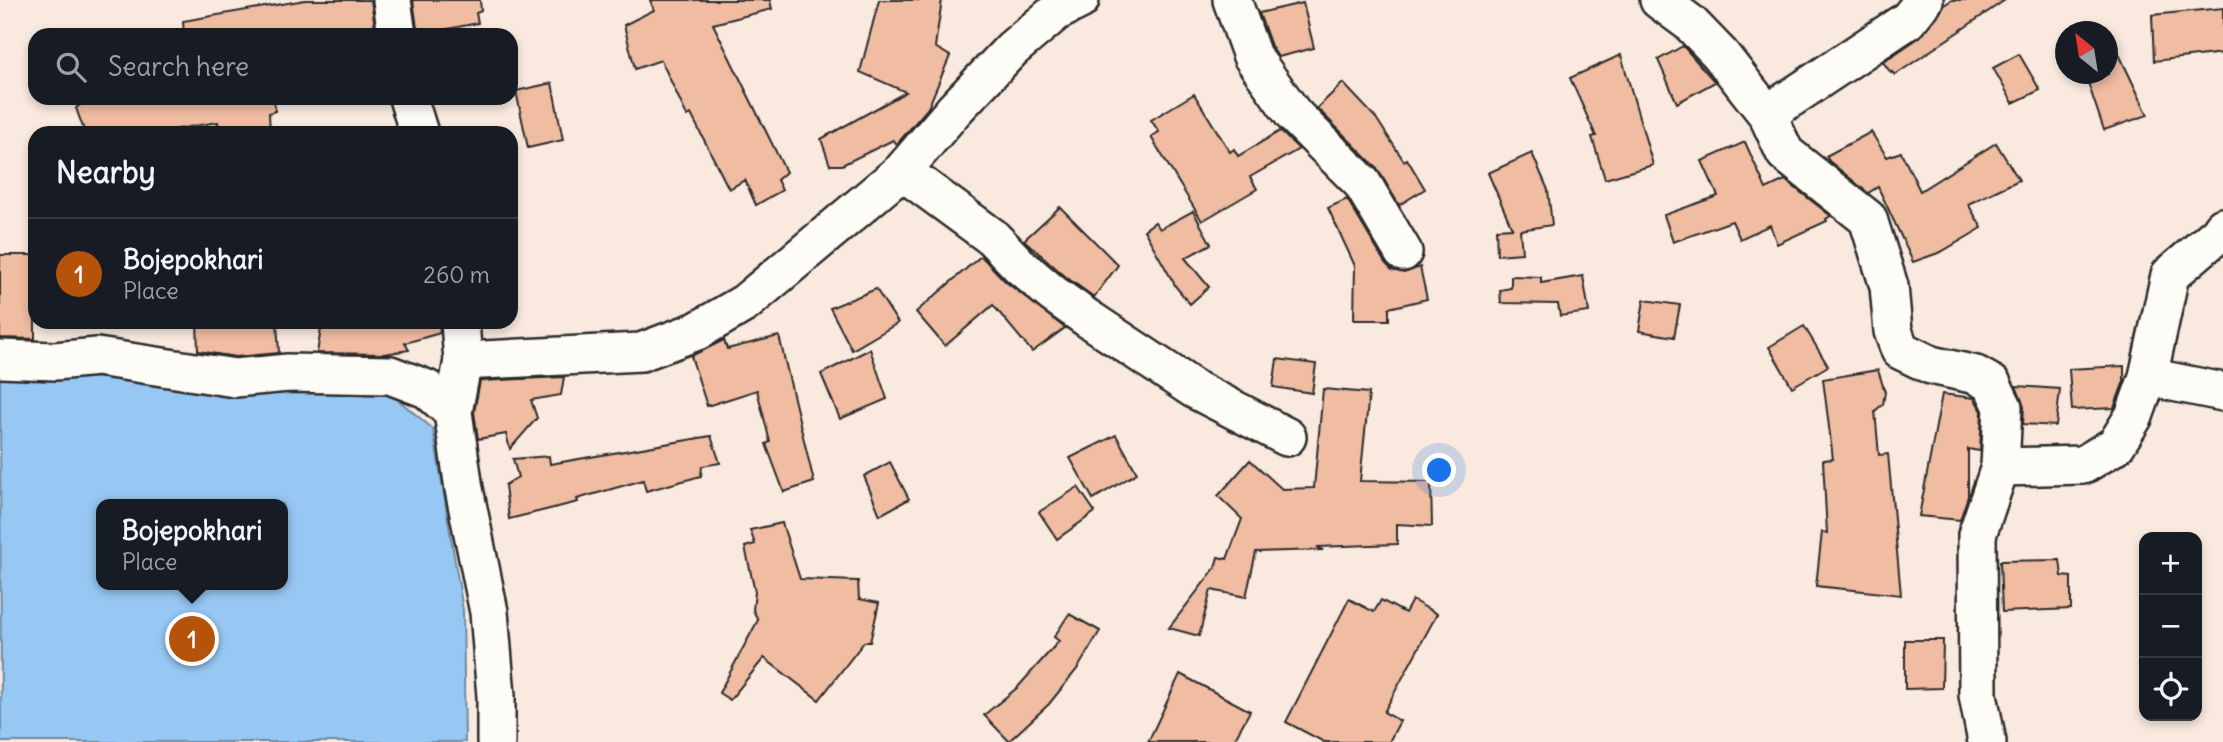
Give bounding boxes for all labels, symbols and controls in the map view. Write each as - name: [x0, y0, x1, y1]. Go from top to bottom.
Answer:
- north arrow: [2055, 21, 2118, 84]
- search box: [28, 28, 518, 105]
- icon: search: [52, 48, 90, 86]
- text: Search here: [108, 50, 249, 83]
- text: Nearby: [56, 153, 156, 191]
- text: Bojepokhari: [123, 243, 263, 276]
- text: 1: [74, 260, 84, 289]
- text: 260 m: [423, 260, 490, 289]
- text: Place: [123, 276, 179, 305]
- your location: [1422, 453, 1456, 487]
- popup: [96, 499, 288, 590]
- text: Bojepokhari: [122, 514, 262, 547]
- map controls: [2139, 532, 2202, 721]
- button: +: [2139, 532, 2202, 595]
- text: Place: [122, 547, 177, 576]
- button: −: [2139, 595, 2202, 658]
- pin: 1: [169, 613, 215, 665]
- button: locate: [2139, 658, 2202, 721]

